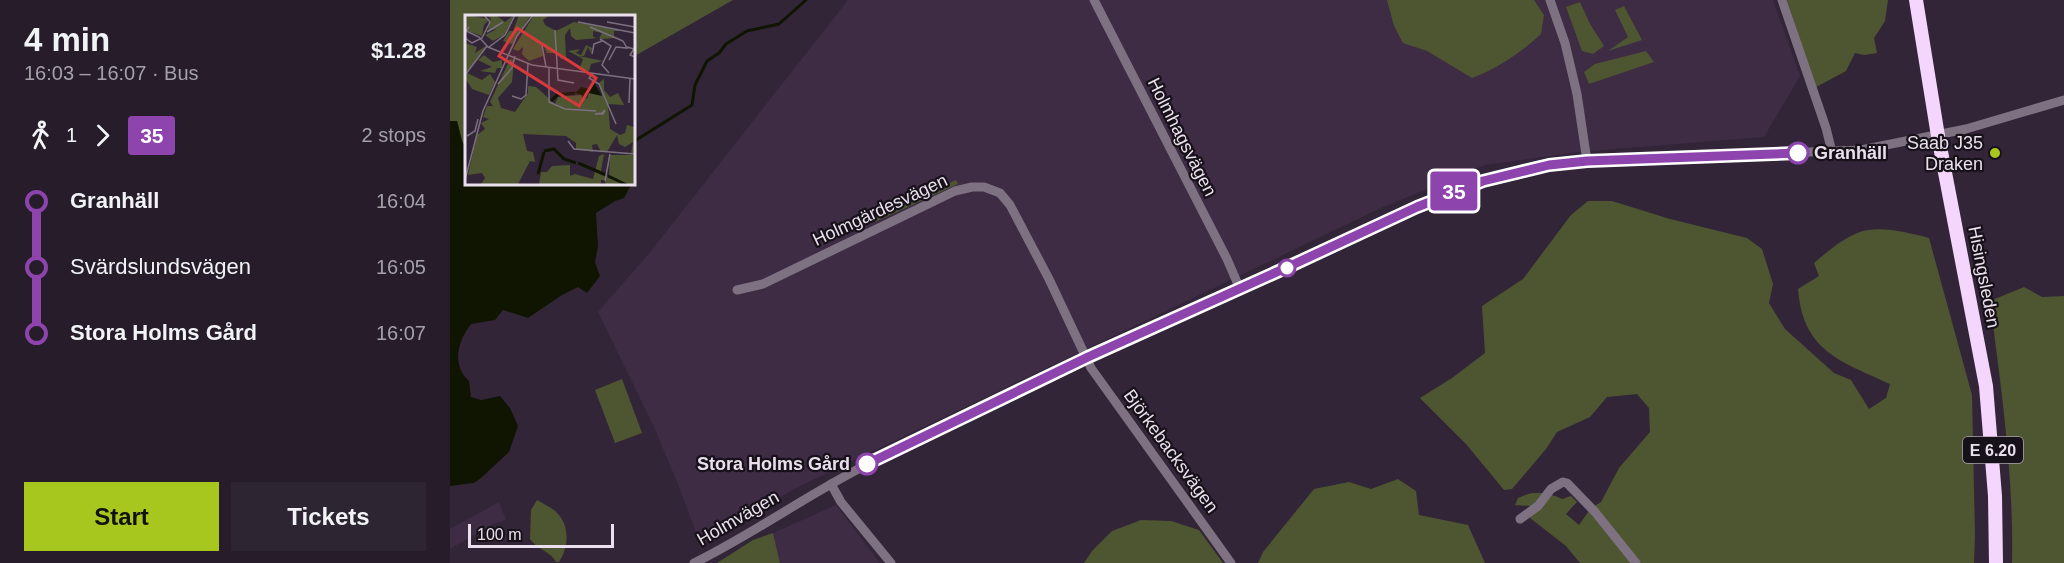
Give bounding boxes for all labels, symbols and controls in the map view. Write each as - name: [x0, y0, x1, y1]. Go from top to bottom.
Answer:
- inset map: [465, 15, 634, 184]
- text: 4 min: [24, 21, 110, 58]
- text: $1.28: [371, 38, 426, 63]
- text: 16:03 – 16:07 · Bus: [24, 62, 199, 84]
- street label: Holmhagsvägen: [1144, 75, 1220, 199]
- icon: walk: [24, 119, 57, 152]
- icon: forward: [86, 119, 119, 152]
- text: 1: [66, 124, 77, 146]
- text: 35: [140, 124, 163, 147]
- text: 2 stops: [362, 124, 426, 146]
- place label: Saab J35 Draken: [1907, 133, 1983, 174]
- marker: Granhäll: [1787, 142, 1809, 164]
- place label: Granhäll: [1814, 143, 1887, 163]
- marker: Saab J35 Draken: [1988, 146, 2002, 160]
- street label: Holmgärdesvägen: [810, 170, 950, 250]
- line badge: 35: [1427, 172, 1481, 210]
- text: 35: [1442, 180, 1466, 203]
- text: Granhäll: [70, 188, 159, 213]
- text: 16:04: [376, 190, 426, 212]
- street label: Hisingsleden: [1964, 225, 2004, 329]
- text: Svärdslundsvägen: [70, 254, 251, 279]
- text: 16:05: [376, 256, 426, 278]
- unlabelled marker: [1278, 259, 1296, 277]
- text: Stora Holms Gård: [70, 320, 257, 345]
- text: 16:07: [376, 322, 426, 344]
- street label: Björkebacksvägen: [1120, 386, 1222, 516]
- road number: E 6.20: [1963, 437, 2023, 463]
- marker: Stora Holms Gård: [856, 453, 878, 475]
- place label: Stora Holms Gård: [697, 454, 850, 474]
- button: Start: [24, 482, 219, 551]
- button: Tickets: [231, 482, 426, 551]
- street label: Holmvägen: [694, 487, 782, 549]
- scale bar: [468, 521, 614, 548]
- text: 100 m: [477, 526, 521, 543]

